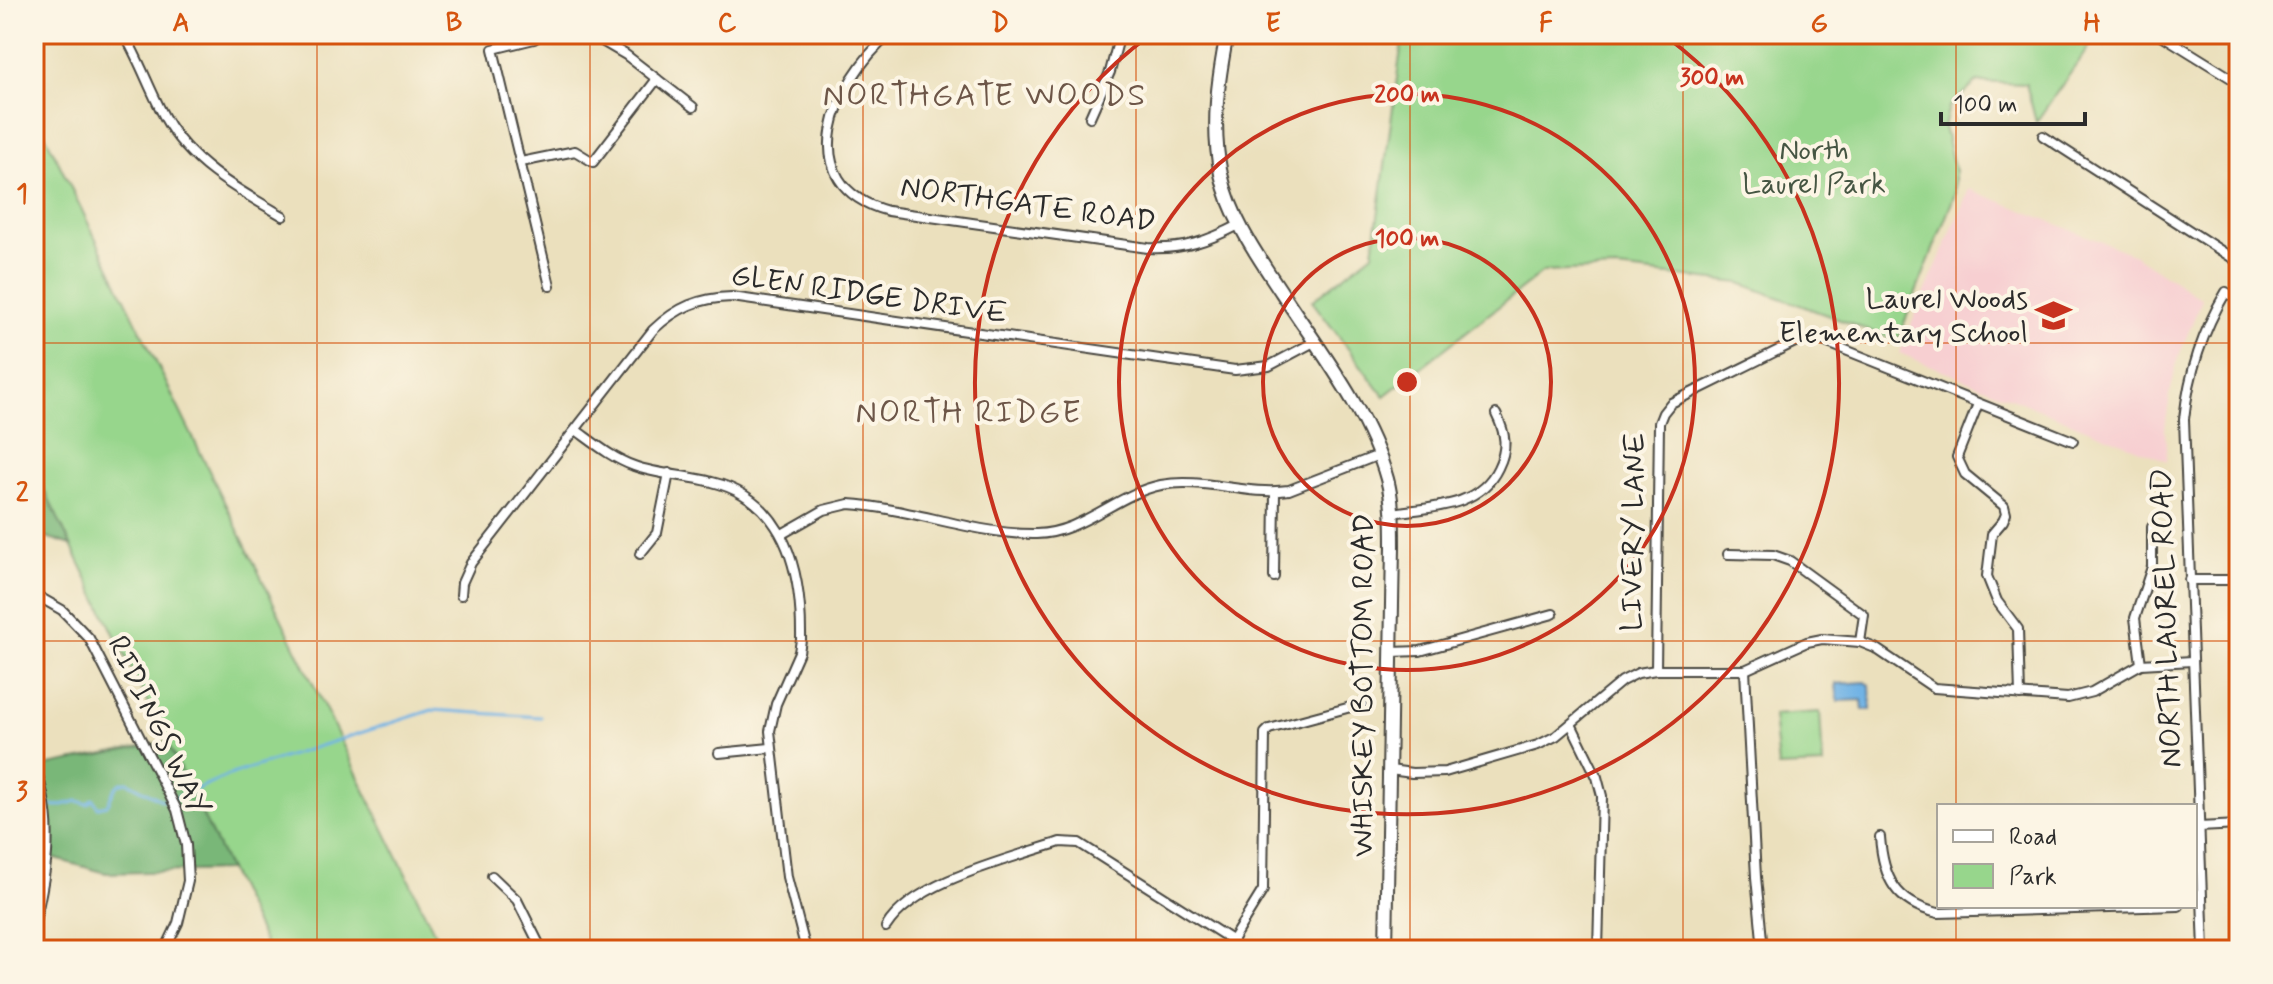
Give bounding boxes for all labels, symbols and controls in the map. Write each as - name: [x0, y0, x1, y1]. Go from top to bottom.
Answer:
- text: A: [172, 7, 190, 41]
- text: B: [446, 7, 462, 41]
- text: C: [718, 7, 737, 41]
- text: D: [991, 7, 1009, 41]
- text: E: [1265, 7, 1281, 41]
- text: F: [1539, 7, 1553, 41]
- text: G: [1810, 7, 1828, 41]
- text: H: [2084, 7, 2101, 41]
- text: 300 m: [1680, 63, 1744, 94]
- district label: NORTHGATE WOODS: [823, 75, 1147, 117]
- scale bar: [1941, 76, 2085, 126]
- text: 200 m: [1374, 80, 1440, 111]
- text: 100 m: [1953, 90, 2017, 121]
- park label: North Laurel Park: [1742, 131, 1886, 204]
- street label: NORTHGATE ROAD: [898, 168, 1158, 242]
- text: 1: [16, 178, 28, 212]
- text: 100 m: [1375, 224, 1439, 255]
- street label: GLEN RIDGE DRIVE: [729, 256, 1009, 334]
- place label: Laurel Woods Elementary School: [1779, 280, 2028, 353]
- school or university icon: Laurel Woods Elementary School: [2035, 297, 2073, 335]
- centre of rings: [1393, 368, 1421, 396]
- district label: NORTH RIDGE: [855, 392, 1083, 434]
- street label: LIVERY LANE: [1613, 432, 1655, 632]
- street label: NORTH LAUREL ROAD: [2142, 468, 2192, 768]
- text: 2: [16, 477, 29, 511]
- street label: WHISKEY BOTTOM ROAD: [1344, 513, 1383, 857]
- street label: RIDINGS WAY: [98, 629, 218, 823]
- text: 3: [16, 776, 28, 810]
- legend: [1937, 804, 2197, 908]
- text: Road: [2009, 822, 2057, 853]
- text: Park: [2009, 862, 2057, 893]

